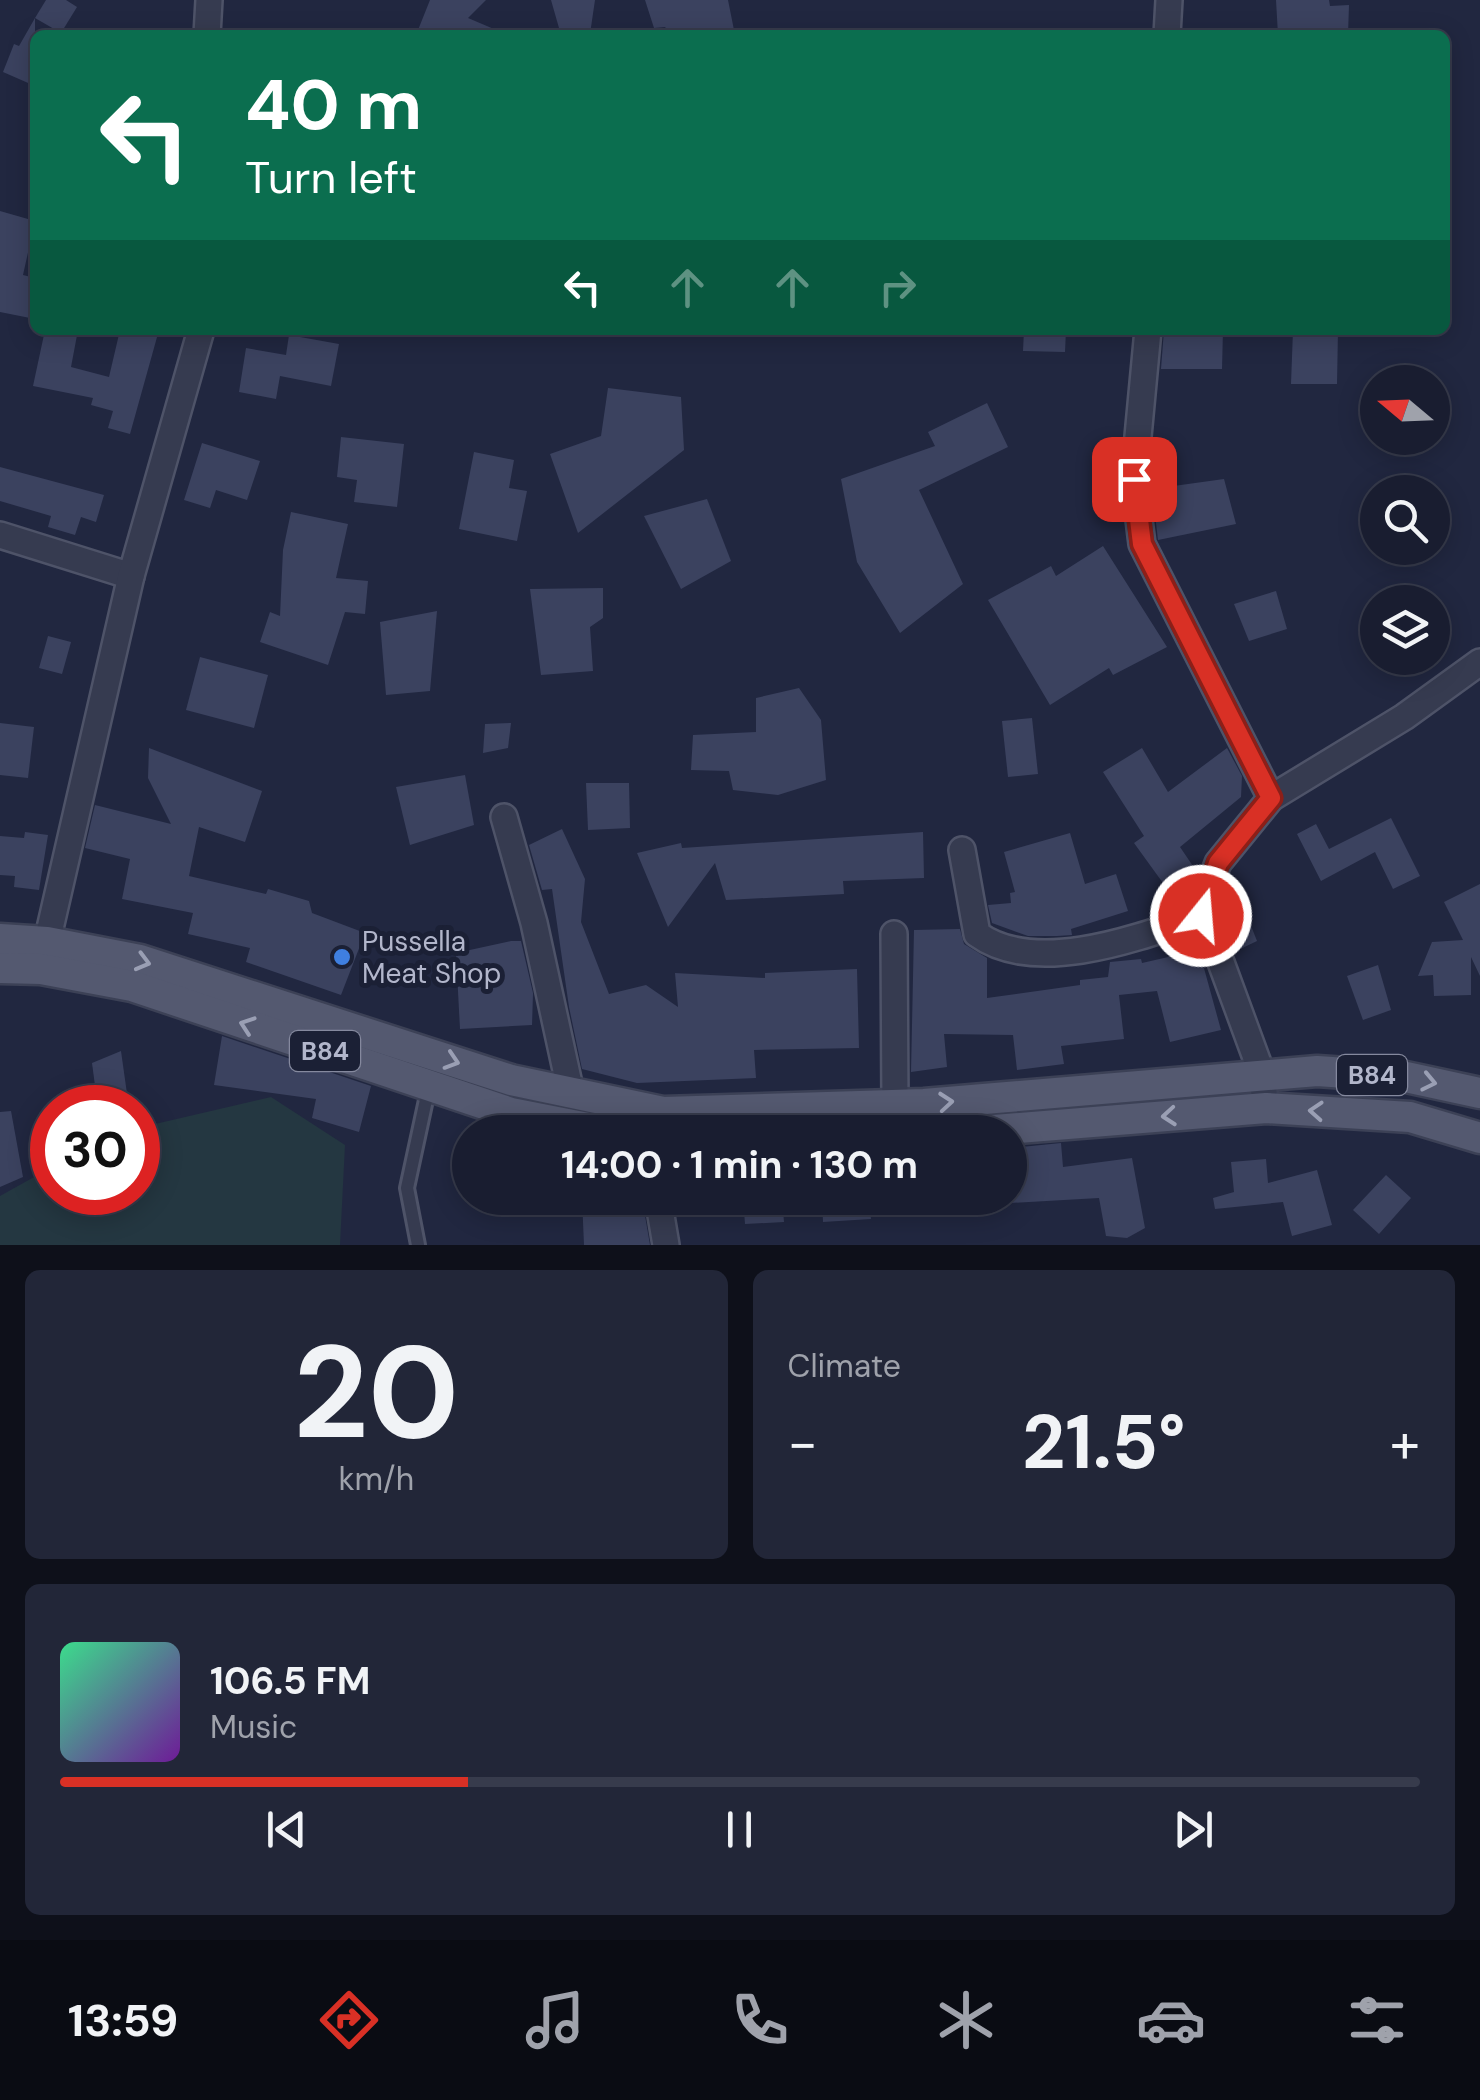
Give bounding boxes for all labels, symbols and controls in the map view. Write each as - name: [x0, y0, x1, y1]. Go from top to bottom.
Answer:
- text: 40 m: [245, 60, 422, 151]
- icon: left: [80, 70, 210, 200]
- text: Turn left: [245, 148, 417, 207]
- icon: left: [555, 260, 610, 315]
- icon: ahead: [660, 260, 715, 315]
- icon: ahead: [765, 260, 820, 315]
- icon: right: [870, 260, 925, 315]
- north arrow: [1360, 365, 1450, 455]
- map controls: [1360, 365, 1450, 675]
- pin: [1092, 437, 1177, 522]
- icon: arrive: [1107, 452, 1162, 507]
- button: search: [1360, 475, 1450, 565]
- button: layers: [1360, 585, 1450, 675]
- position arrow: [1149, 864, 1253, 968]
- place label: Pussella Meat Shop: [362, 923, 501, 992]
- marker: Pussella Meat Shop: [331, 946, 353, 968]
- one-way arrow: [134, 951, 151, 972]
- one-way arrow: [239, 1017, 256, 1037]
- road number: B84: [290, 1031, 360, 1071]
- one-way arrow: [443, 1050, 460, 1070]
- road number: B84: [1337, 1055, 1407, 1095]
- one-way arrow: [1420, 1070, 1437, 1091]
- speed limit sign: 30: [30, 1085, 160, 1215]
- one-way arrow: [938, 1092, 954, 1113]
- one-way arrow: [1307, 1101, 1323, 1122]
- one-way arrow: [1160, 1105, 1176, 1127]
- text: 14:00 · 1 min · 130 m: [561, 1140, 918, 1190]
- text: 20: [293, 1308, 459, 1477]
- text: Climate: [788, 1345, 901, 1387]
- text: 21.5°: [1022, 1394, 1185, 1491]
- text: −: [788, 1407, 818, 1479]
- text: +: [1390, 1407, 1420, 1479]
- text: km/h: [338, 1458, 414, 1500]
- text: 106.5 FM: [210, 1656, 370, 1706]
- text: Music: [210, 1706, 297, 1748]
- icon: previous: [259, 1802, 314, 1857]
- icon: pause: [712, 1802, 767, 1857]
- icon: next: [1166, 1802, 1221, 1857]
- icon: directions: [314, 1985, 384, 2055]
- icon: music: [520, 1985, 590, 2055]
- icon: phone: [725, 1985, 795, 2055]
- icon: climate: [931, 1985, 1001, 2055]
- icon: car: [1136, 1985, 1206, 2055]
- icon: filters: [1342, 1985, 1412, 2055]
- text: 13:59: [68, 1991, 178, 2050]

